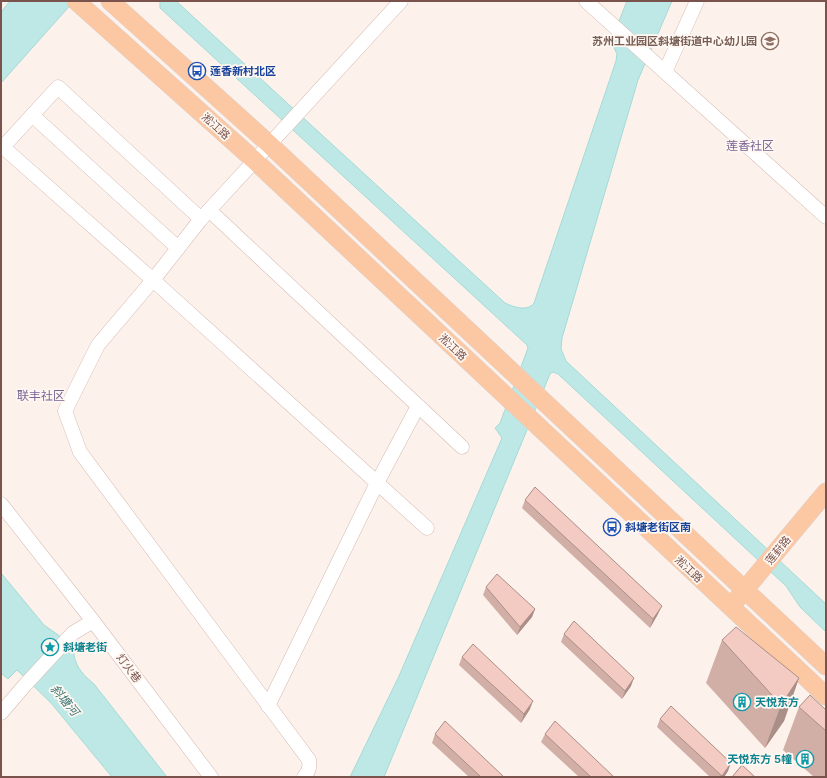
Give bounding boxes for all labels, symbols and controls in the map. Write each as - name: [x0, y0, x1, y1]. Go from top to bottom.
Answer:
- school or university icon: 苏州工业园区斜塘街道中心幼儿园: [760, 31, 780, 51]
- place label: 苏州工业园区斜塘街道中心幼儿园: [592, 34, 757, 48]
- bus stop icon: 莲香新村北区: [187, 61, 207, 81]
- place label: 莲香新村北区: [210, 64, 276, 78]
- street label: 淞江路: [199, 110, 233, 142]
- district label: 莲香社区: [726, 138, 774, 153]
- street label: 淞江路: [436, 331, 470, 363]
- district label: 联丰社区: [17, 388, 65, 403]
- bus stop icon: 斜塘老街区南: [602, 517, 622, 537]
- place label: 斜塘老街区南: [625, 520, 691, 534]
- street label: 莲葑路: [762, 533, 794, 567]
- street label: 淞江路: [672, 553, 706, 585]
- place icon: 斜塘老街: [40, 637, 60, 657]
- place label: 斜塘老街: [63, 640, 107, 654]
- street label: 灯火巷: [113, 651, 145, 685]
- water label: 斜塘河: [48, 681, 84, 720]
- building icon: 天悦东方: [732, 692, 752, 712]
- place label: 天悦东方: [755, 695, 799, 709]
- building icon: 天悦东方 5幢: [795, 749, 815, 769]
- place label: 天悦东方 5幢: [727, 752, 792, 766]

